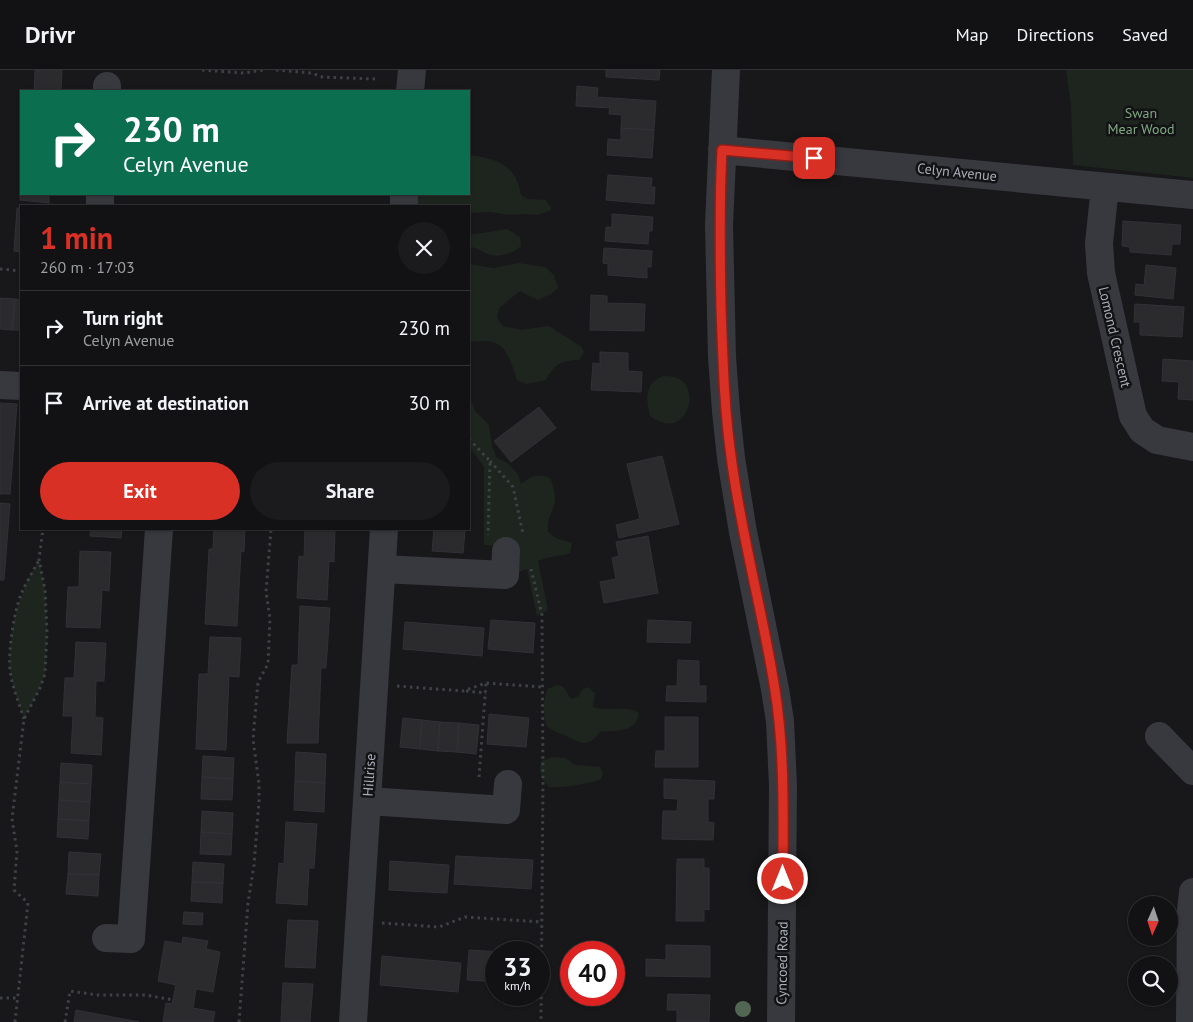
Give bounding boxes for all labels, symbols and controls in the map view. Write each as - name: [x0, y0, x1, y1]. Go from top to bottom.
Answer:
- text: Drivr: [25, 19, 75, 50]
- text: Map: [956, 23, 988, 46]
- text: Directions: [1016, 23, 1094, 46]
- text: Saved: [1122, 23, 1168, 46]
- park label: Swan Mear Wood: [1108, 104, 1174, 138]
- text: 230 m: [123, 106, 220, 152]
- icon: right: [40, 110, 105, 175]
- pin: [793, 137, 835, 179]
- icon: arrive: [800, 144, 828, 172]
- text: Celyn Avenue: [123, 150, 249, 178]
- street label: Celyn Avenue: [916, 159, 998, 185]
- text: 1 min: [40, 218, 113, 257]
- button: close: [398, 222, 450, 274]
- text: 260 m · 17:03: [40, 257, 135, 277]
- street label: Lomond Crescent: [1095, 285, 1135, 389]
- text: Turn right: [83, 306, 163, 330]
- icon: right: [40, 314, 68, 342]
- text: 230 m: [398, 316, 450, 340]
- text: Celyn Avenue: [83, 330, 174, 350]
- icon: arrive: [40, 389, 68, 417]
- text: Arrive at destination: [83, 391, 249, 415]
- text: 30 m: [409, 391, 450, 415]
- button: Exit: [40, 462, 240, 520]
- button: Share: [250, 462, 450, 520]
- street label: Hillrise: [359, 753, 379, 797]
- position arrow: [756, 852, 808, 904]
- north arrow: [1128, 896, 1178, 946]
- map controls: [1128, 896, 1178, 1006]
- street label: Cyncoed Road: [772, 921, 792, 1005]
- speed limit sign: 40: [560, 941, 625, 1006]
- text: 33: [503, 951, 532, 983]
- button: search: [1128, 956, 1178, 1006]
- text: km/h: [504, 978, 531, 993]

